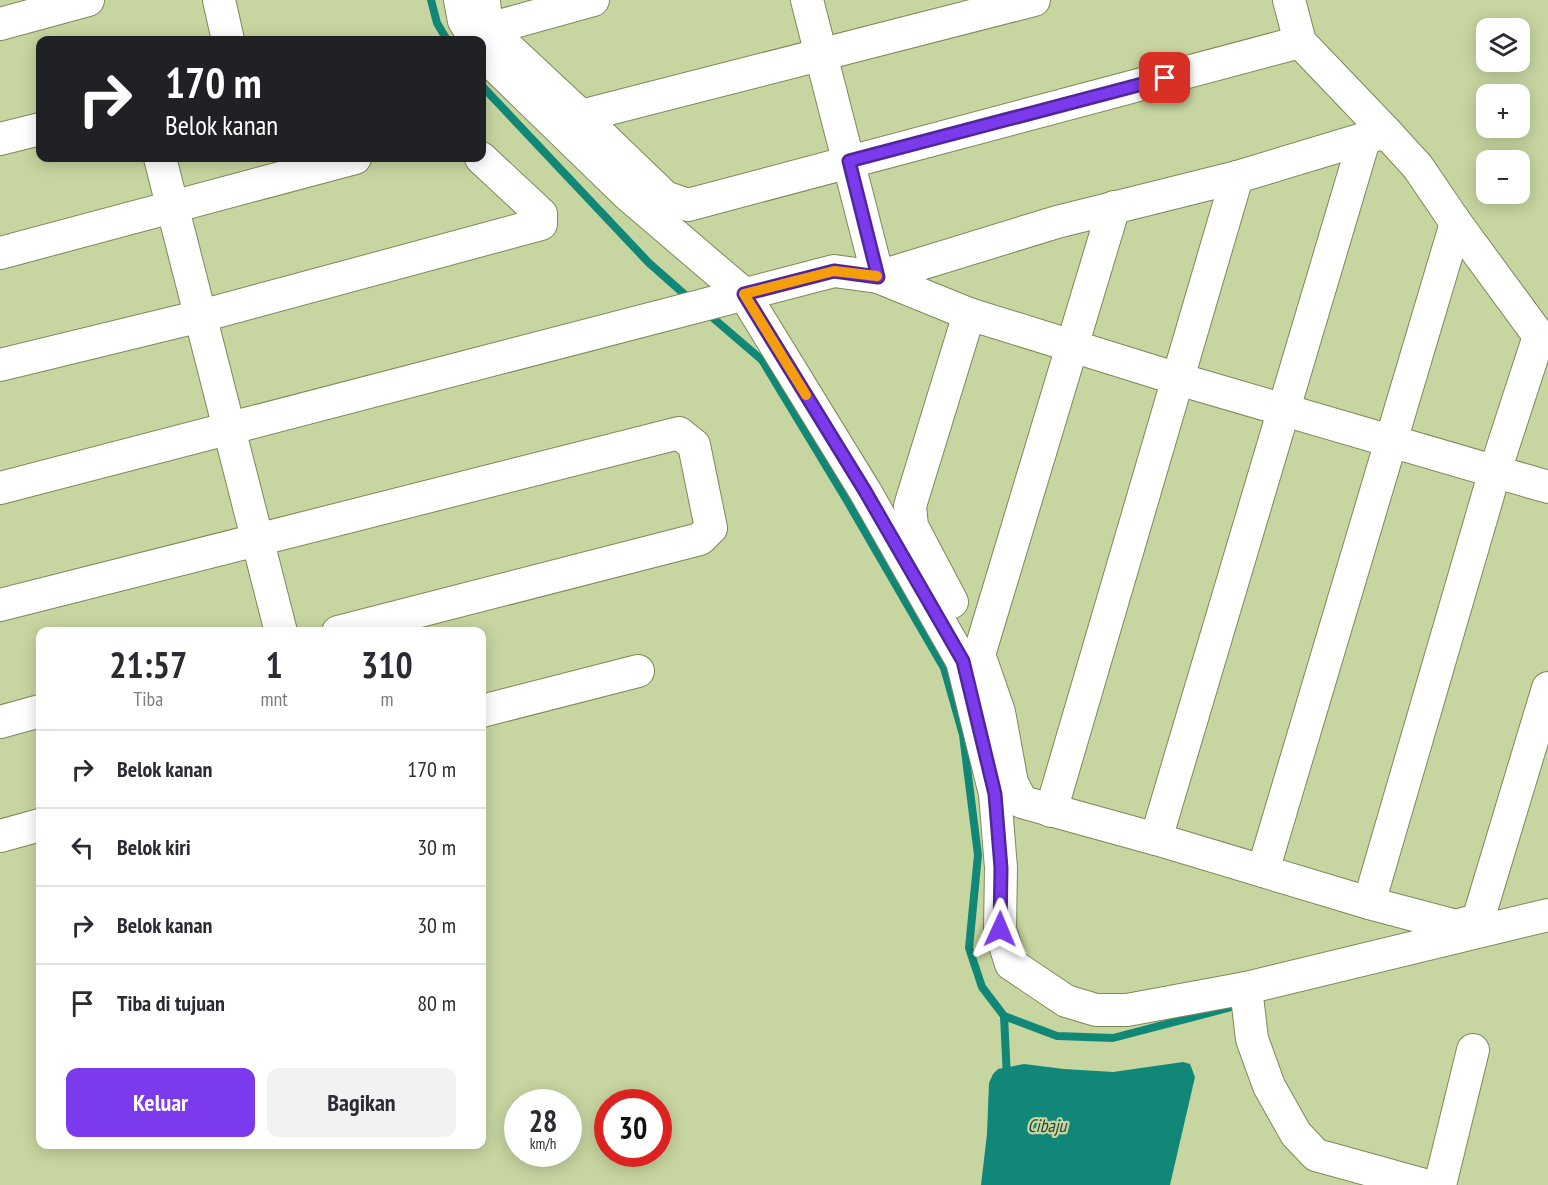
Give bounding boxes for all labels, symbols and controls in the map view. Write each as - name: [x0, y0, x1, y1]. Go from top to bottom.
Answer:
- map controls: [1476, 18, 1530, 204]
- button: layers: [1476, 18, 1530, 72]
- pin: [1139, 52, 1190, 103]
- text: 170 m: [165, 55, 262, 110]
- icon: right: [66, 60, 144, 138]
- icon: arrive: [1148, 61, 1181, 94]
- button: +: [1476, 84, 1530, 138]
- text: Belok kanan: [165, 108, 278, 142]
- button: −: [1476, 150, 1530, 204]
- text: 21:57: [109, 641, 187, 688]
- text: 1: [266, 641, 283, 688]
- text: 310: [361, 641, 413, 688]
- text: Tiba: [133, 686, 163, 712]
- text: mnt: [260, 686, 288, 712]
- text: m: [380, 686, 393, 712]
- icon: right: [66, 753, 99, 786]
- text: Belok kanan: [117, 755, 212, 783]
- text: 170 m: [407, 755, 456, 783]
- icon: left: [66, 831, 99, 864]
- text: Belok kiri: [117, 833, 191, 861]
- text: 30 m: [417, 833, 456, 861]
- position arrow: [968, 897, 1032, 961]
- icon: right: [66, 909, 99, 942]
- text: Belok kanan: [117, 911, 212, 939]
- text: 30 m: [417, 911, 456, 939]
- icon: arrive: [66, 987, 99, 1020]
- text: Tiba di tujuan: [117, 989, 225, 1017]
- text: 80 m: [417, 989, 456, 1017]
- button: Keluar: [66, 1068, 255, 1137]
- button: Bagikan: [267, 1068, 456, 1137]
- speed limit sign: 30: [594, 1089, 672, 1167]
- text: 28: [529, 1101, 557, 1140]
- water label: Cibaju: [1028, 1114, 1068, 1137]
- text: km/h: [530, 1134, 556, 1153]

